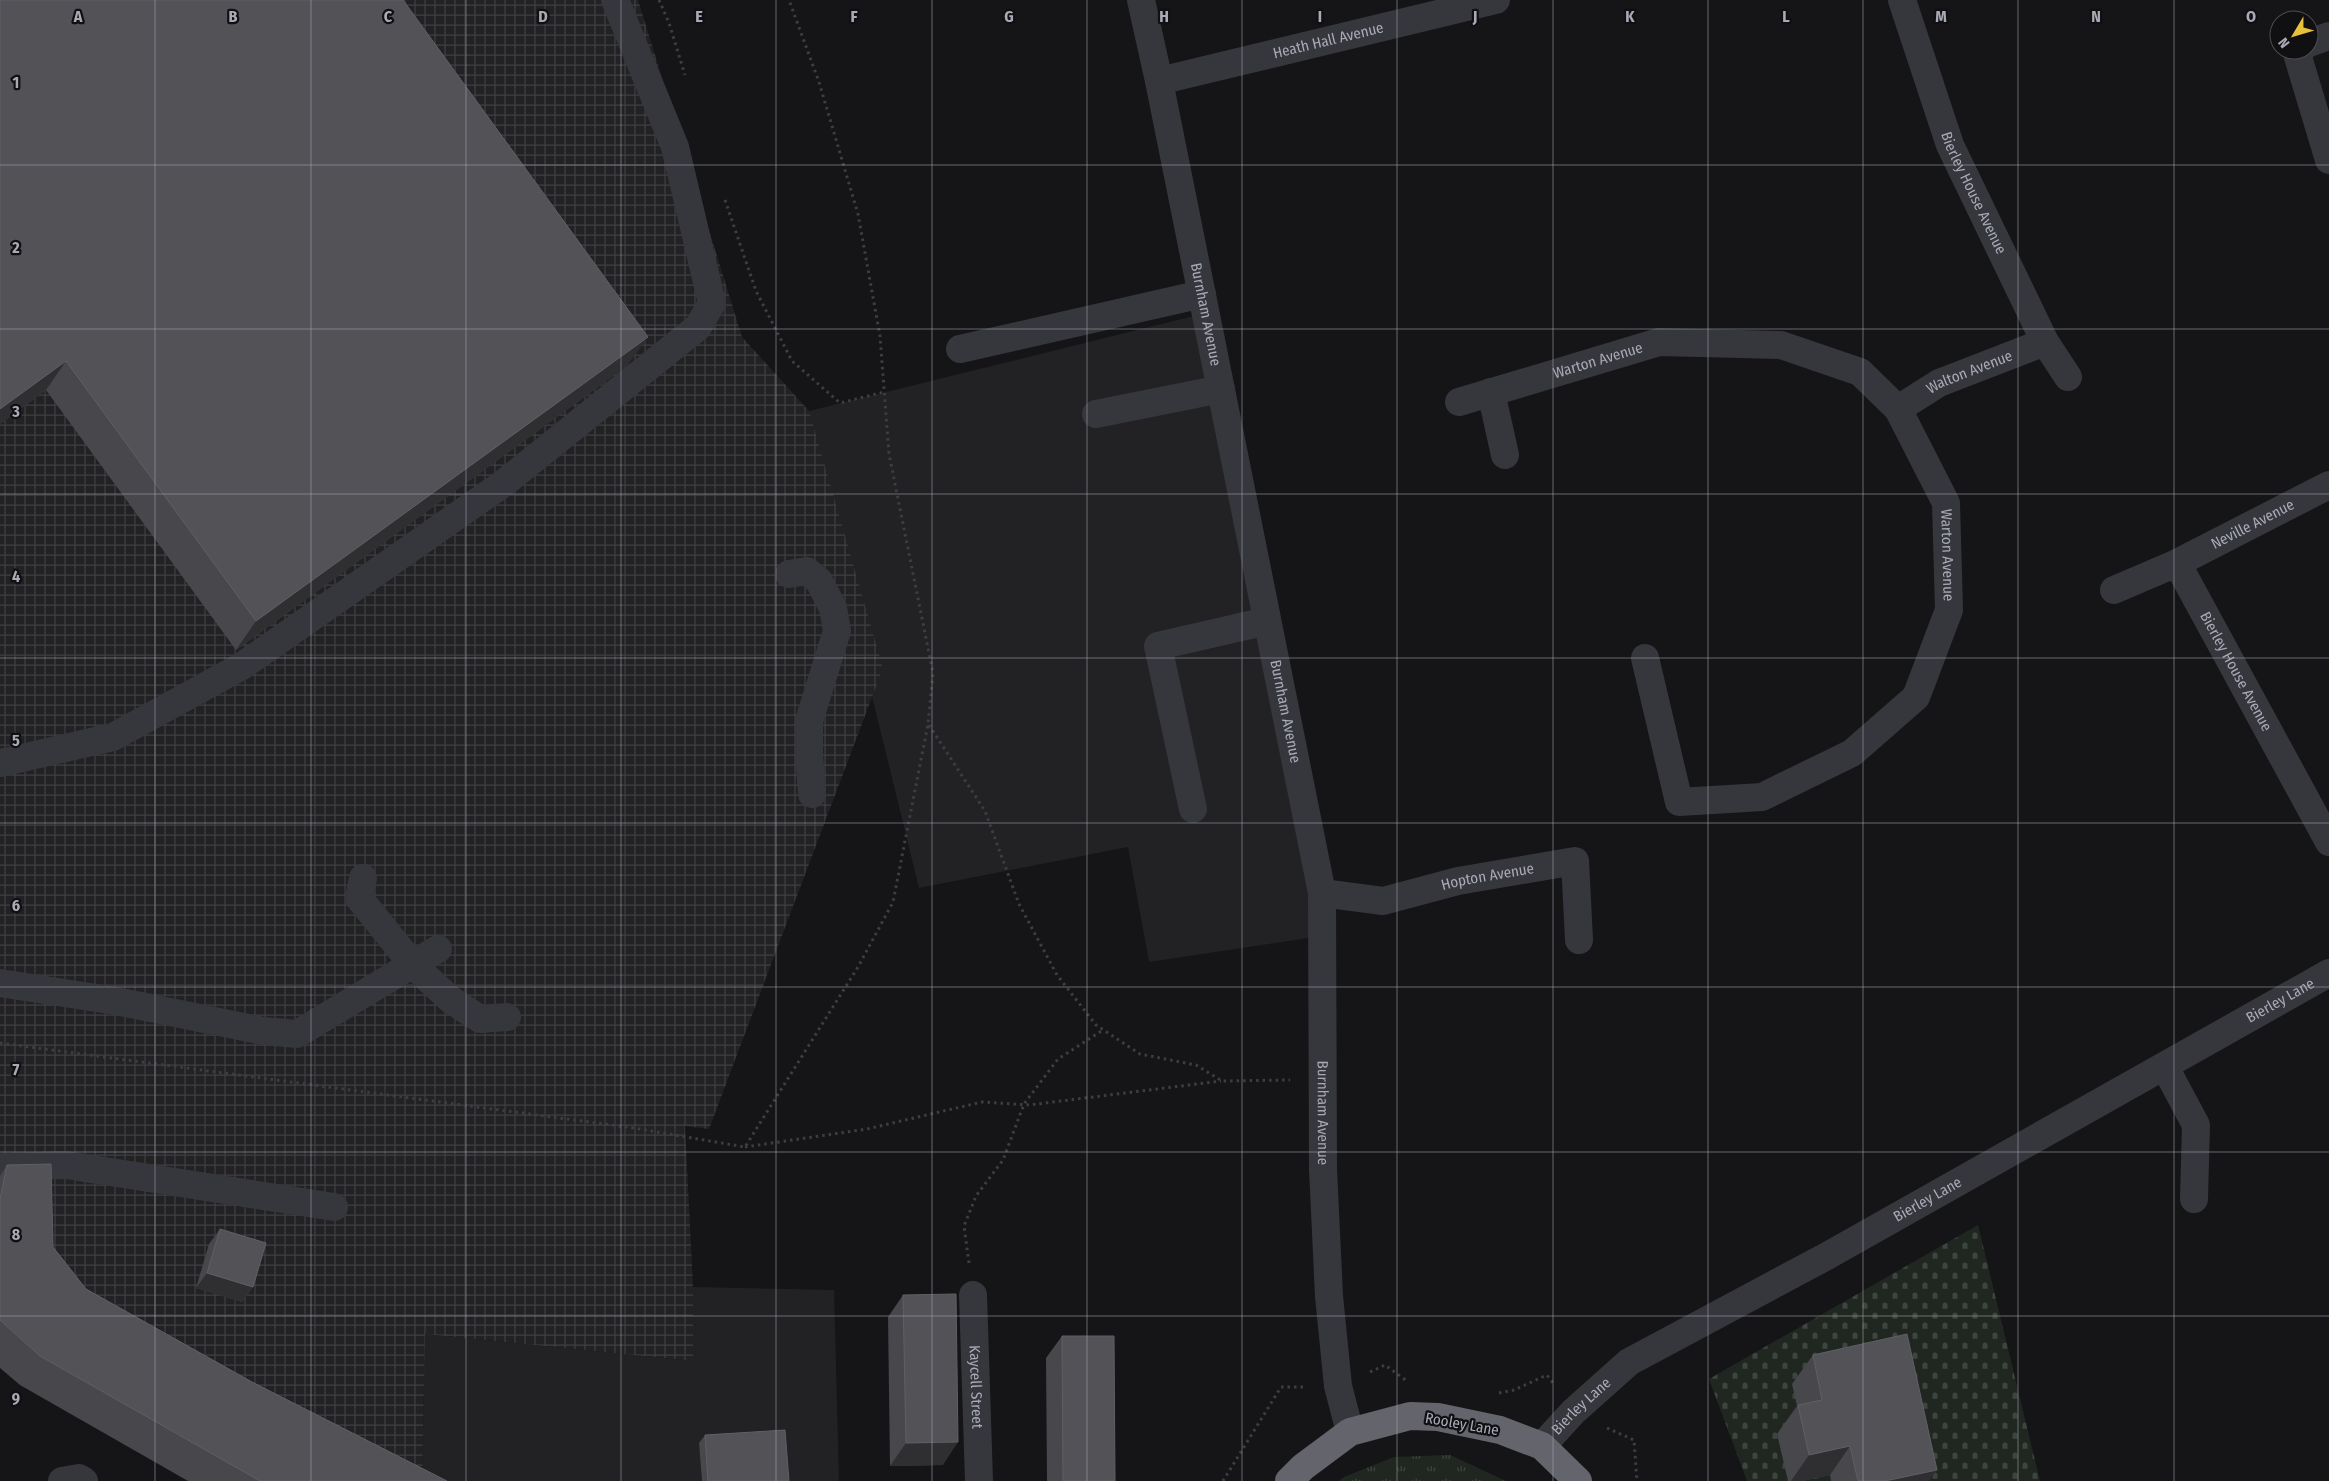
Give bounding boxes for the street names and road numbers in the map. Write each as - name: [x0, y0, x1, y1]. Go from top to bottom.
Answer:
- street label: Heath Hall Avenue: [1271, 18, 1385, 62]
- street label: Bierley House Avenue: [1937, 129, 2010, 257]
- street label: Burnham Avenue: [1187, 261, 1225, 367]
- street label: Warton Avenue: [1551, 338, 1645, 382]
- street label: Walton Avenue: [1923, 346, 2015, 398]
- street label: Neville Avenue: [2208, 495, 2297, 553]
- street label: Warton Avenue: [1937, 509, 1958, 602]
- street label: Bierley House Avenue: [2196, 608, 2276, 734]
- street label: Burnham Avenue: [1266, 658, 1305, 765]
- street label: Hopton Avenue: [1439, 859, 1535, 894]
- street label: Bierley Lane: [2243, 974, 2318, 1027]
- street label: Burnham Avenue: [1314, 1060, 1332, 1165]
- street label: Bierley Lane: [1890, 1173, 1965, 1226]
- street label: Kaycell Street: [966, 1345, 986, 1429]
- street label: Bierley Lane: [1548, 1374, 1615, 1439]
- street label: Rooley Lane: [1424, 1409, 1500, 1439]

